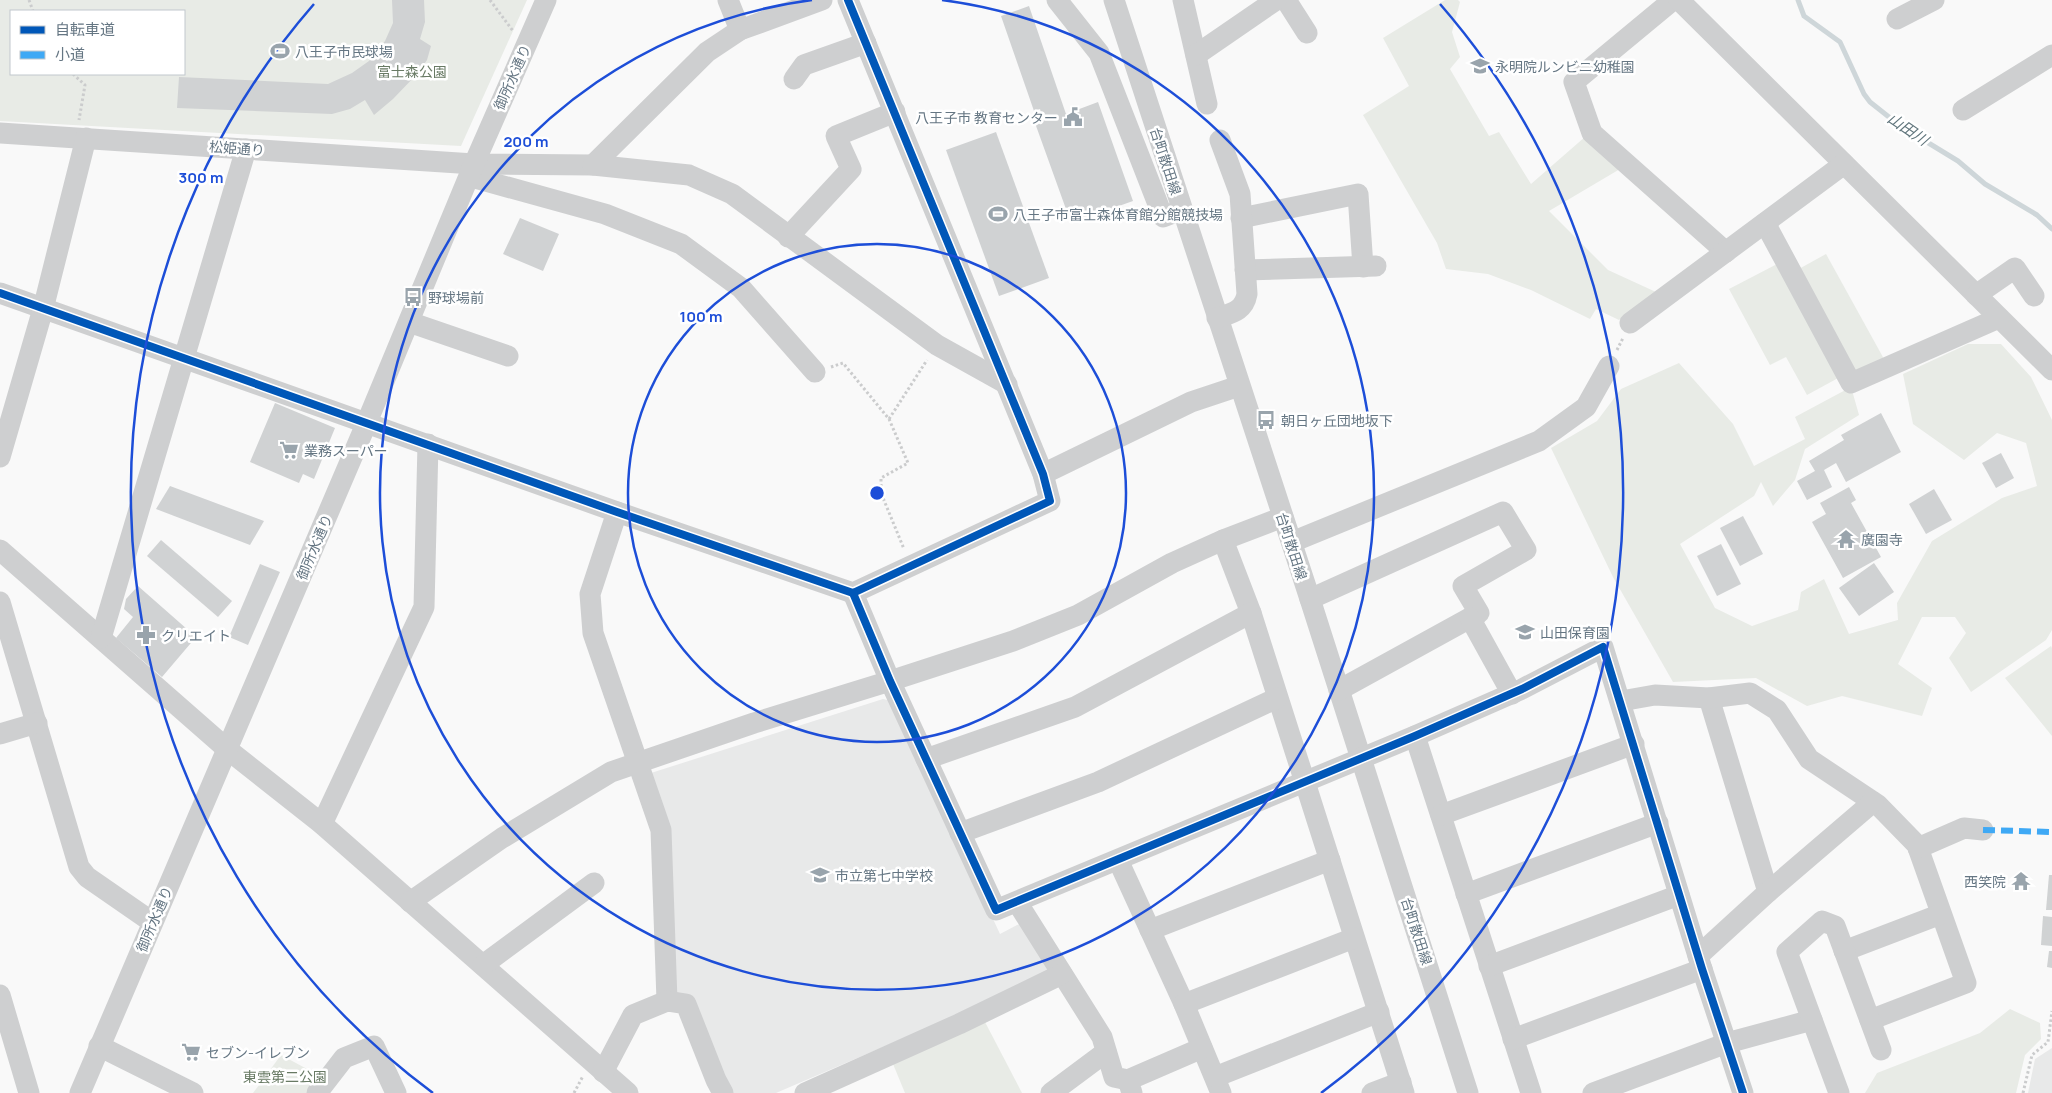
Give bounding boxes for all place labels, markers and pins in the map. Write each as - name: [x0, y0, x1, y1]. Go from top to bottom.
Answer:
- sports icon: 八王子市民球場: [269, 40, 291, 62]
- place label: 八王子市民球場: [295, 42, 393, 61]
- school or university icon: 永明院ルンビニ幼稚園: [1469, 55, 1491, 77]
- place label: 永明院ルンビニ幼稚園: [1495, 57, 1635, 76]
- public building icon: 八王子市 教育センター: [1062, 106, 1084, 128]
- place label: 八王子市 教育センター: [915, 108, 1058, 127]
- sports icon: 八王子市富士森体育館分館競技場: [987, 203, 1009, 225]
- place label: 八王子市富士森体育館分館競技場: [1013, 205, 1223, 224]
- bus stop icon: 野球場前: [402, 286, 424, 308]
- place label: 野球場前: [428, 288, 484, 307]
- bus stop icon: 朝日ヶ丘団地坂下: [1255, 409, 1277, 431]
- place label: 朝日ヶ丘団地坂下: [1281, 411, 1393, 430]
- supermarket icon: 業務スーパー: [278, 439, 300, 461]
- place label: 業務スーパー: [304, 441, 388, 460]
- centre of rings: [868, 484, 886, 502]
- temple icon: 廣園寺: [1835, 528, 1857, 550]
- place label: 廣園寺: [1861, 530, 1903, 549]
- school or university icon: 山田保育園: [1514, 621, 1536, 643]
- place label: 山田保育園: [1540, 623, 1610, 642]
- pharmacy icon: クリエイト: [135, 624, 157, 646]
- place label: クリエイト: [161, 626, 231, 645]
- school or university icon: 市立第七中学校: [809, 864, 831, 886]
- place label: 市立第七中学校: [835, 866, 933, 885]
- temple icon: 西笑院: [2010, 870, 2032, 892]
- place label: 西笑院: [1964, 872, 2006, 891]
- supermarket icon: セブン-イレブン: [180, 1041, 202, 1063]
- place label: セブン-イレブン: [206, 1043, 310, 1062]

